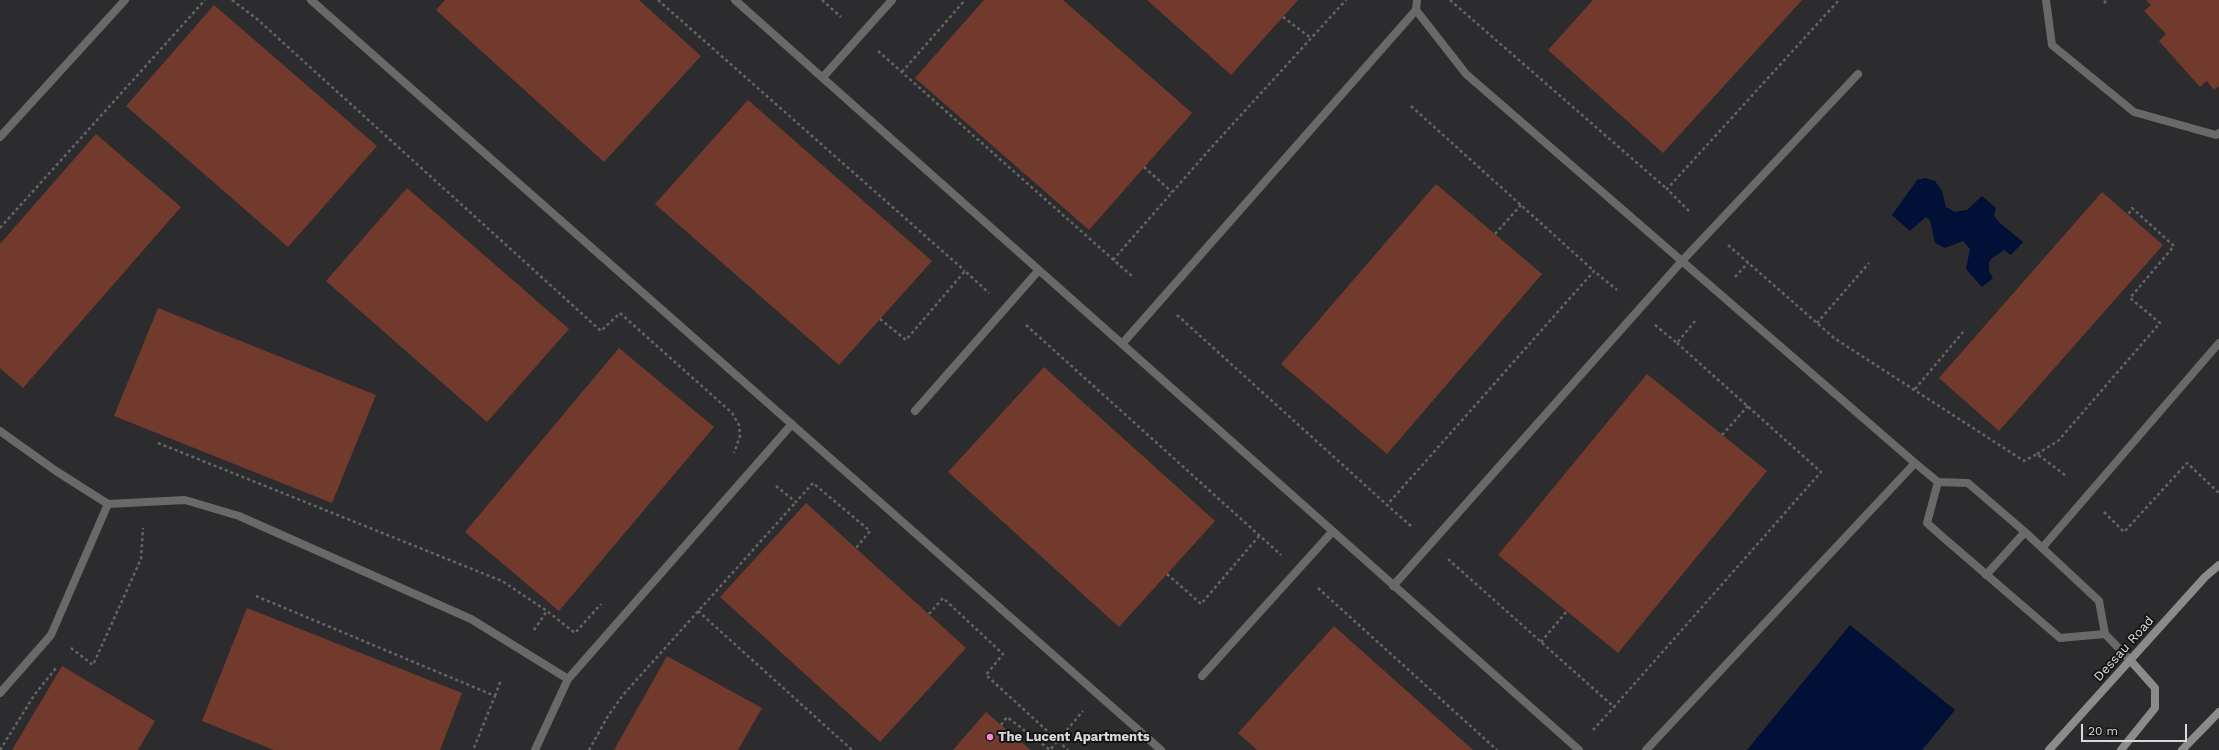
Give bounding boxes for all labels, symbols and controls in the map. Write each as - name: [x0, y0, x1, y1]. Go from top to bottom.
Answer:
- street label: Dessau Road: [2091, 613, 2157, 685]
- scale bar: [2083, 716, 2189, 742]
- text: 20 m: [2088, 724, 2118, 738]
- place label: The Lucent Apartments: [998, 729, 1150, 745]
- marker: The Lucent Apartments: [985, 732, 995, 742]

